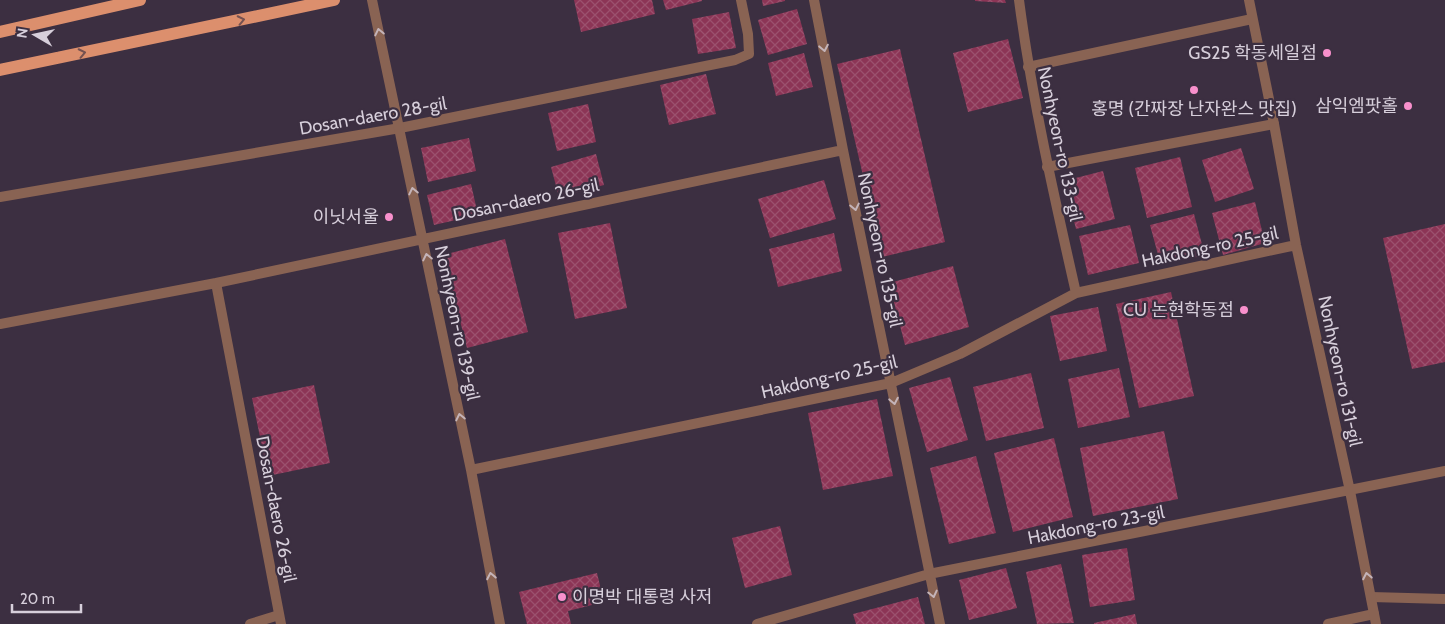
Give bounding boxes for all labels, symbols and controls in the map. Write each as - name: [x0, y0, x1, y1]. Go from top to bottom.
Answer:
- north arrow: [10, 10, 60, 60]
- one-way arrow: [237, 15, 245, 25]
- text: N: [12, 27, 32, 39]
- one-way arrow: [374, 28, 385, 37]
- place label: GS25 학동세일점: [1188, 42, 1317, 64]
- one-way arrow: [818, 43, 828, 52]
- marker: GS25 학동세일점: [1321, 47, 1333, 59]
- one-way arrow: [78, 48, 86, 59]
- street label: Nonhyeon-ro 133-gil: [1033, 65, 1087, 224]
- marker: 홍명 (간짜장 난자완스 맛집): [1188, 84, 1200, 96]
- street label: Dosan-daero 28-gil: [298, 92, 449, 140]
- place label: 삼익엠팟홀: [1315, 95, 1398, 117]
- place label: 홍명 (간짜장 난자완스 맛집): [1091, 98, 1297, 120]
- marker: 삼익엠팟홀: [1402, 100, 1414, 112]
- street label: Nonhyeon-ro 135-gil: [853, 171, 907, 330]
- street label: Dosan-daero 26-gil: [451, 174, 602, 226]
- one-way arrow: [408, 187, 419, 196]
- one-way arrow: [849, 203, 860, 212]
- place label: 이닛서울: [313, 206, 379, 228]
- marker: 이닛서울: [383, 211, 395, 223]
- street label: Hakdong-ro 25-gil: [1140, 222, 1281, 272]
- street label: Nonhyeon-ro 139-gil: [430, 244, 484, 403]
- one-way arrow: [422, 253, 432, 262]
- street label: Nonhyeon-ro 131-gil: [1313, 294, 1367, 449]
- place label: CU 논현학동점: [1123, 299, 1234, 321]
- marker: CU 논현학동점: [1238, 304, 1250, 316]
- street label: Hakdong-ro 25-gil: [759, 350, 900, 403]
- one-way arrow: [889, 396, 899, 405]
- one-way arrow: [455, 412, 465, 421]
- street label: Dosan-daero 26-gil: [251, 434, 301, 585]
- street label: Hakdong-ro 23-gil: [1026, 501, 1167, 549]
- one-way arrow: [486, 572, 496, 581]
- one-way arrow: [1362, 572, 1372, 581]
- scale bar: [12, 582, 81, 614]
- place label: 이명박 대통령 사저: [572, 586, 713, 608]
- text: 20 m: [20, 590, 55, 608]
- one-way arrow: [927, 590, 938, 599]
- marker: 이명박 대통령 사저: [556, 591, 568, 603]

